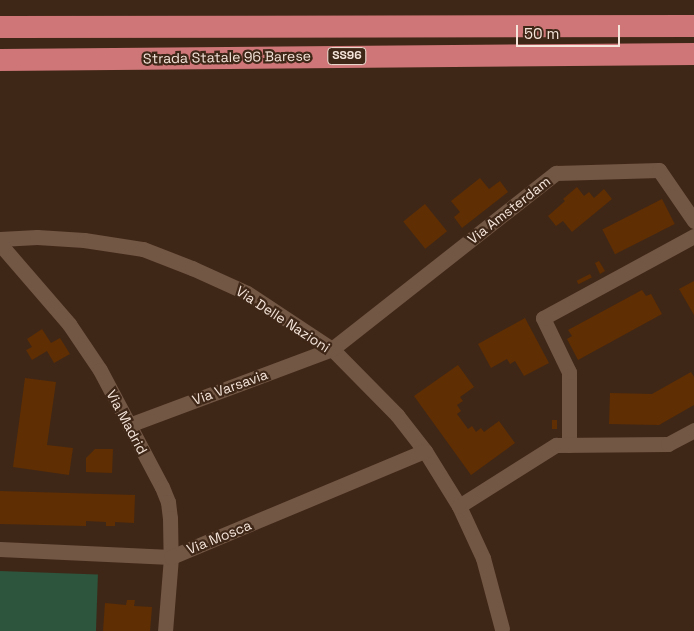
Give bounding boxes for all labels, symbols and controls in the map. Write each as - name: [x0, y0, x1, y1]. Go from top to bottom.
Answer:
- scale bar: [519, 15, 623, 47]
- text: 50 m: [524, 24, 559, 43]
- road number: SS96: [327, 46, 367, 66]
- street label: Strada Statale 96 Barese: [143, 47, 311, 67]
- street label: Via Amsterdam: [464, 172, 554, 248]
- street label: Via Delle Nazioni: [233, 282, 333, 356]
- street label: Via Varsavia: [190, 366, 270, 408]
- street label: Via Madrid: [103, 387, 151, 457]
- street label: Via Mosca: [184, 516, 254, 558]

